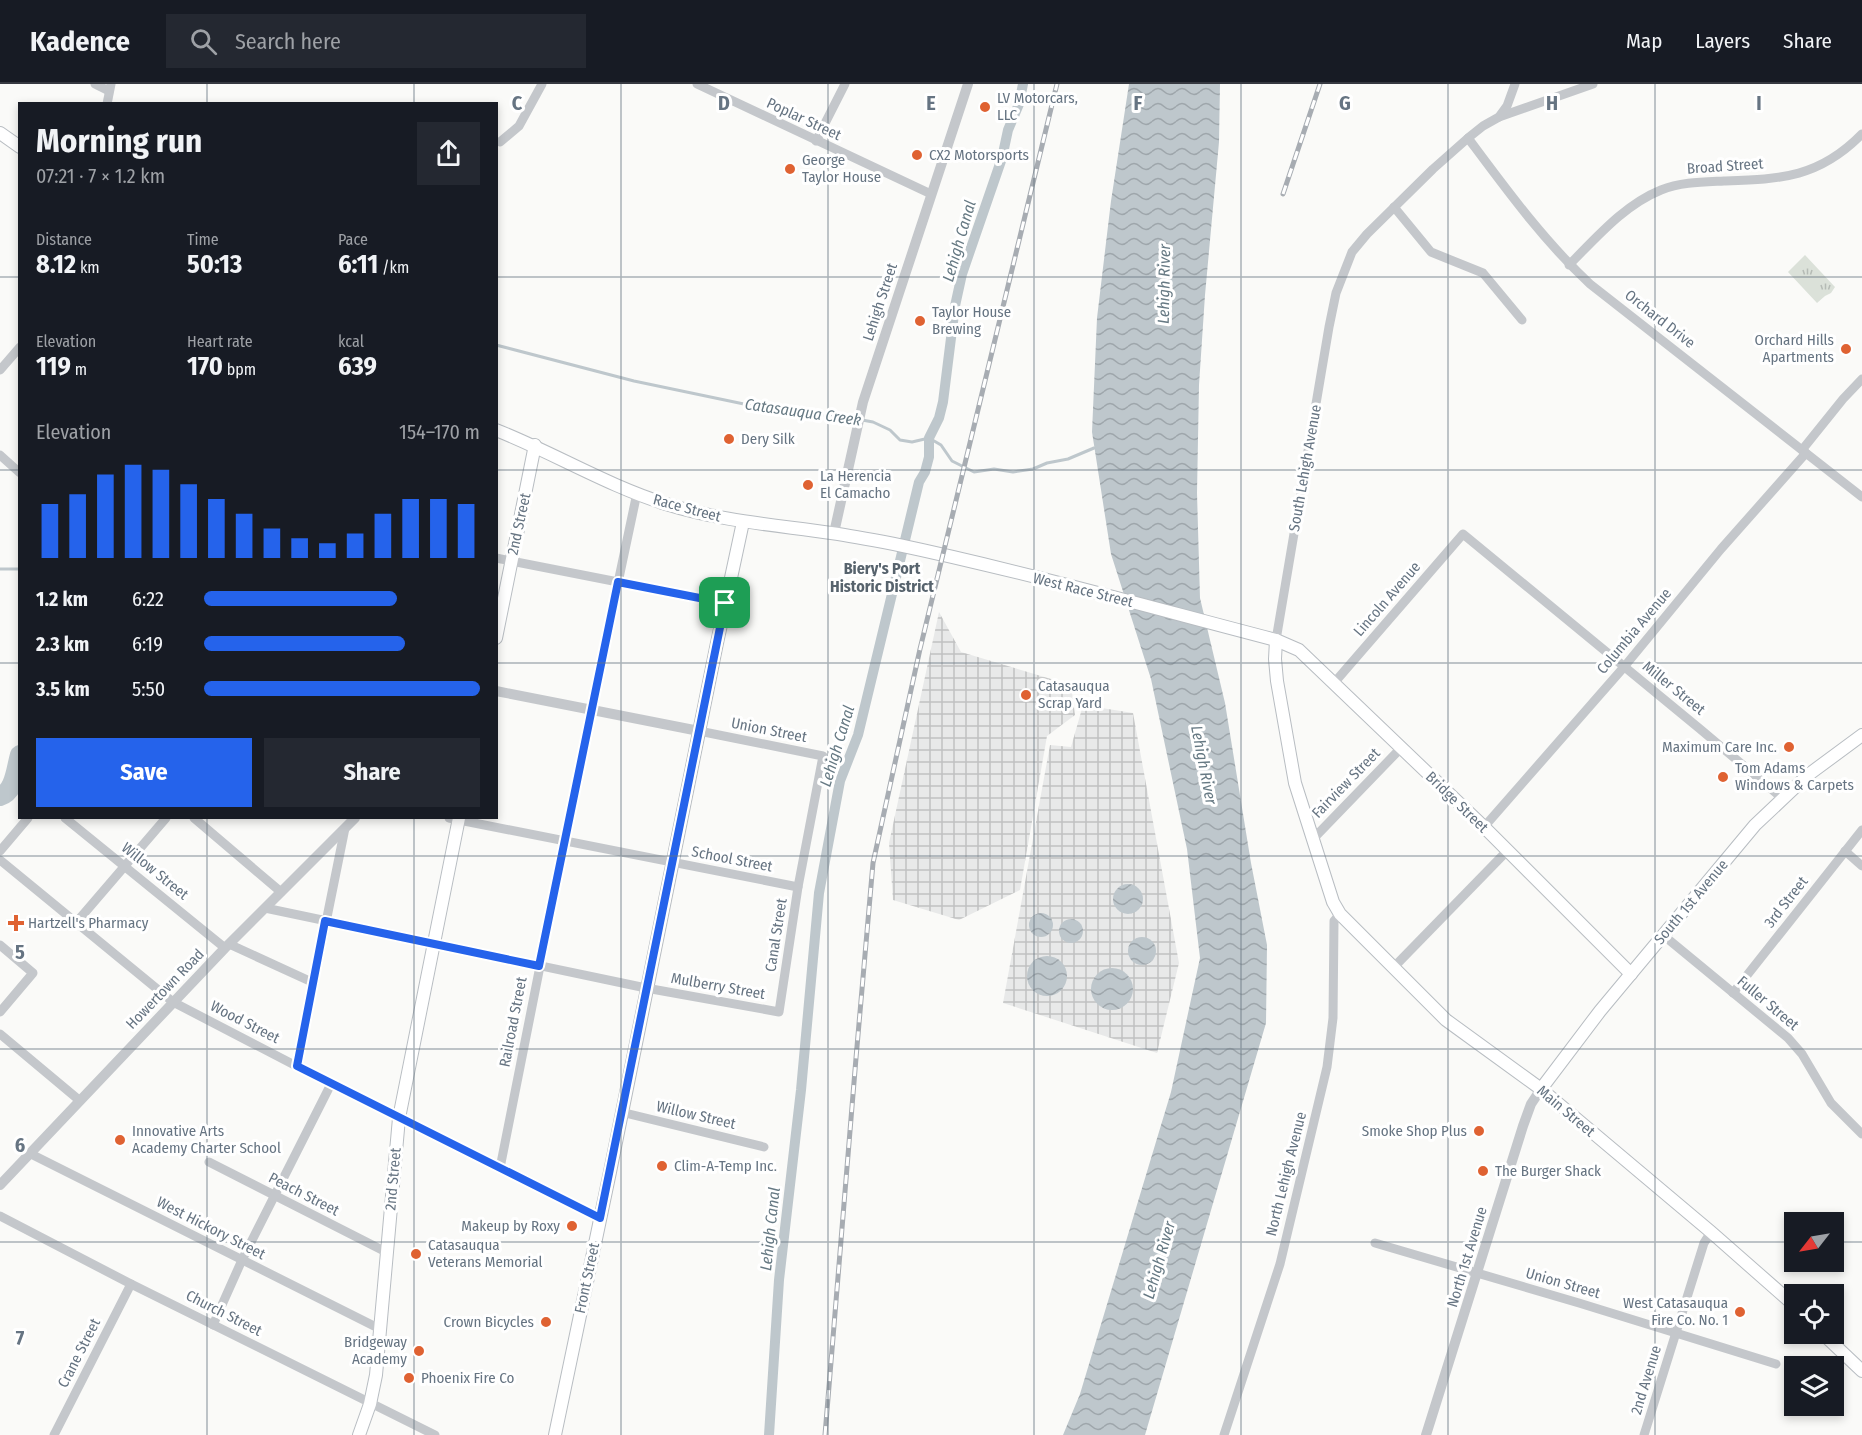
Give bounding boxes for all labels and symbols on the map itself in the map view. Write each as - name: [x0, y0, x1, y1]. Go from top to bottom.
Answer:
- place label: LV Motorcars, LLC: [997, 89, 1078, 124]
- text: C: [512, 91, 523, 115]
- text: D: [718, 91, 730, 115]
- text: E: [926, 91, 936, 115]
- text: F: [1134, 91, 1143, 115]
- text: G: [1339, 91, 1351, 115]
- text: H: [1546, 91, 1558, 115]
- text: I: [1756, 91, 1762, 115]
- street label: Poplar Street: [764, 94, 844, 144]
- marker: LV Motorcars, LLC: [978, 100, 992, 114]
- place label: CX2 Motorsports: [929, 146, 1029, 164]
- marker: CX2 Motorsports: [910, 148, 924, 162]
- place label: George Taylor House: [802, 151, 881, 186]
- street label: Broad Street: [1686, 154, 1764, 178]
- marker: George Taylor House: [783, 162, 797, 176]
- water label: Lehigh Canal: [938, 198, 980, 284]
- water label: Lehigh River: [1154, 243, 1174, 324]
- street label: Lehigh Street: [859, 261, 901, 343]
- street label: Orchard Drive: [1621, 286, 1699, 352]
- place label: Taylor House Brewing: [932, 303, 1011, 338]
- marker: Taylor House Brewing: [913, 314, 927, 328]
- place label: Orchard Hills Apartments: [1755, 331, 1834, 366]
- marker: Orchard Hills Apartments: [1839, 342, 1853, 356]
- water label: Catasauqua Creek: [744, 394, 862, 430]
- street label: South Lehigh Avenue: [1285, 403, 1325, 533]
- place label: Dery Silk: [741, 430, 795, 448]
- marker: Dery Silk: [722, 432, 736, 446]
- place label: La Herencia El Camacho: [820, 467, 892, 502]
- marker: La Herencia El Camacho: [801, 478, 815, 492]
- street label: Race Street: [651, 490, 723, 526]
- street label: 2nd Street: [504, 491, 534, 557]
- street label: Lincoln Avenue: [1350, 558, 1424, 640]
- district label: Biery's Port Historic District: [830, 559, 934, 596]
- street label: West Race Street: [1031, 569, 1135, 611]
- pin: [699, 577, 750, 628]
- street label: Columbia Avenue: [1593, 585, 1675, 677]
- street label: Miller Street: [1639, 657, 1709, 719]
- place label: Catasauqua Scrap Yard: [1038, 677, 1110, 712]
- marker: Catasauqua Scrap Yard: [1019, 688, 1033, 702]
- water label: Lehigh Canal: [816, 703, 858, 789]
- street label: Union Street: [730, 714, 808, 746]
- water label: Lehigh River: [1187, 724, 1221, 806]
- place label: Maximum Care Inc.: [1662, 738, 1777, 756]
- marker: Maximum Care Inc.: [1782, 740, 1796, 754]
- street label: Fairview Street: [1308, 744, 1384, 822]
- place label: Tom Adams Windows & Carpets: [1735, 759, 1854, 794]
- street label: Bridge Street: [1422, 768, 1492, 836]
- marker: Tom Adams Windows & Carpets: [1716, 770, 1730, 784]
- street label: Willow Street: [118, 839, 192, 904]
- street label: School Street: [690, 842, 774, 876]
- street label: South 1st Avenue: [1650, 856, 1732, 948]
- street label: 3rd Street: [1760, 873, 1812, 931]
- street label: Canal Street: [761, 897, 791, 973]
- place label: Hartzell's Pharmacy: [28, 914, 149, 932]
- marker: Hartzell's Pharmacy: [9, 916, 23, 930]
- text: 5: [15, 940, 25, 964]
- street label: Howertown Road: [122, 945, 208, 1033]
- street label: Mulberry Street: [669, 969, 767, 1003]
- street label: Fuller Street: [1734, 972, 1802, 1034]
- street label: Railroad Street: [495, 975, 531, 1069]
- street label: Wood Street: [207, 997, 283, 1047]
- street label: Main Street: [1533, 1082, 1599, 1140]
- street label: Willow Street: [655, 1097, 738, 1133]
- street label: North Lehigh Avenue: [1262, 1110, 1310, 1238]
- place label: Innovative Arts Academy Charter School: [132, 1122, 281, 1157]
- place label: Smoke Shop Plus: [1362, 1122, 1467, 1140]
- marker: Smoke Shop Plus: [1472, 1124, 1486, 1138]
- text: 6: [15, 1133, 25, 1157]
- marker: Innovative Arts Academy Charter School: [113, 1133, 127, 1147]
- street label: 2nd Street: [381, 1147, 405, 1211]
- place label: Clim-A-Temp Inc.: [674, 1157, 777, 1175]
- marker: Clim-A-Temp Inc.: [655, 1159, 669, 1173]
- place label: The Burger Shack: [1495, 1162, 1601, 1180]
- marker: The Burger Shack: [1476, 1164, 1490, 1178]
- street label: Peach Street: [266, 1169, 342, 1219]
- water label: Lehigh Canal: [756, 1186, 784, 1272]
- street label: West Hickory Street: [154, 1193, 268, 1263]
- street label: North 1st Avenue: [1443, 1204, 1491, 1310]
- north arrow: [1784, 1212, 1844, 1272]
- place label: Makeup by Roxy: [461, 1217, 560, 1235]
- marker: Makeup by Roxy: [565, 1219, 579, 1233]
- water label: Lehigh River: [1139, 1219, 1179, 1301]
- place label: Catasauqua Veterans Memorial: [428, 1236, 542, 1271]
- street label: Front Street: [571, 1241, 603, 1315]
- marker: Catasauqua Veterans Memorial: [409, 1247, 423, 1261]
- street label: Union Street: [1524, 1264, 1602, 1302]
- street label: Church Street: [183, 1286, 265, 1340]
- place label: West Catasauqua Fire Co. No. 1: [1623, 1294, 1728, 1329]
- marker: West Catasauqua Fire Co. No. 1: [1733, 1305, 1747, 1319]
- place label: Crown Bicycles: [443, 1313, 534, 1331]
- street label: Crane Street: [54, 1315, 104, 1391]
- marker: Crown Bicycles: [539, 1315, 553, 1329]
- text: 7: [16, 1326, 25, 1350]
- place label: Bridgeway Academy: [344, 1333, 407, 1368]
- street label: 2nd Avenue: [1627, 1343, 1665, 1417]
- marker: Bridgeway Academy: [412, 1344, 426, 1358]
- place label: Phoenix Fire Co: [421, 1369, 514, 1387]
- marker: Phoenix Fire Co: [402, 1371, 416, 1385]

